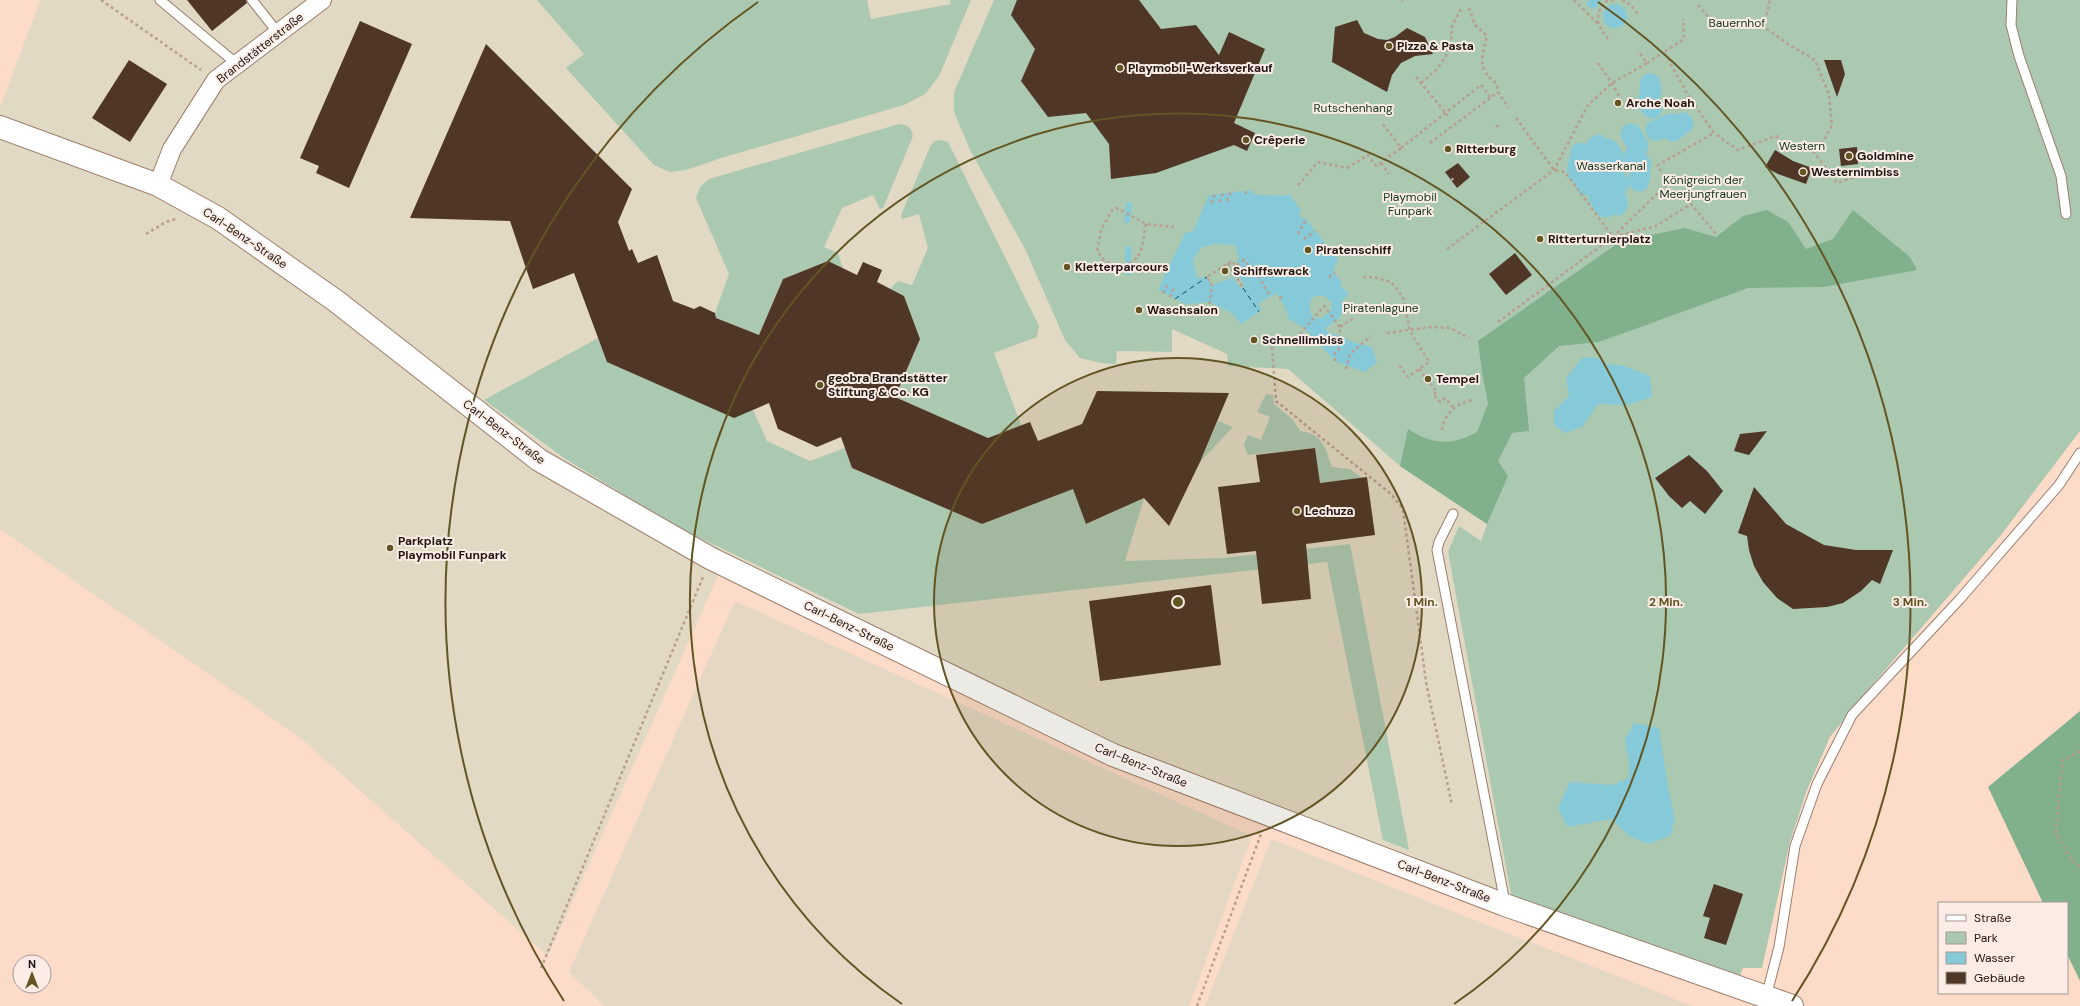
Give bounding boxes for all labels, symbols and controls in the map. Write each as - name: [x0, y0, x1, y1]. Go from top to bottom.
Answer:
- street label: Brandstätterstraße: [213, 9, 307, 87]
- park label: Bauernhof: [1709, 15, 1765, 31]
- place label: Pizza & Pasta: [1397, 38, 1474, 54]
- marker: Pizza & Pasta: [1384, 41, 1394, 51]
- place label: Playmobil-Werksverkauf: [1128, 60, 1273, 76]
- marker: Playmobil-Werksverkauf: [1115, 63, 1125, 73]
- place label: Arche Noah: [1626, 95, 1695, 111]
- marker: Arche Noah: [1613, 98, 1623, 108]
- park label: Rutschenhang: [1313, 100, 1393, 116]
- place label: Crêperie: [1254, 132, 1305, 148]
- marker: Crêperie: [1241, 135, 1251, 145]
- park label: Western: [1779, 138, 1825, 154]
- place label: Ritterburg: [1456, 141, 1516, 157]
- marker: Ritterburg: [1443, 144, 1453, 154]
- place label: Goldmine: [1857, 148, 1914, 164]
- marker: Goldmine: [1844, 151, 1854, 161]
- park label: Wasserkanal: [1576, 158, 1646, 174]
- place label: Westernimbiss: [1811, 164, 1899, 180]
- marker: Westernimbiss: [1798, 167, 1808, 177]
- park label: Königreich der Meerjungfrauen: [1659, 172, 1747, 202]
- park label: Playmobil Funpark: [1383, 189, 1437, 219]
- street label: Carl-Benz-Straße: [200, 204, 291, 272]
- place label: Ritterturnierplatz: [1548, 231, 1651, 247]
- marker: Ritterturnierplatz: [1535, 234, 1545, 244]
- place label: Piratenschiff: [1316, 242, 1391, 258]
- marker: Piratenschiff: [1303, 245, 1313, 255]
- place label: Kletterparcours: [1075, 259, 1169, 275]
- marker: Kletterparcours: [1062, 262, 1072, 272]
- place label: Schiffswrack: [1233, 263, 1309, 279]
- marker: Schiffswrack: [1220, 266, 1230, 276]
- park label: Piratenlagune: [1343, 300, 1419, 316]
- place label: Waschsalon: [1147, 302, 1218, 318]
- marker: Waschsalon: [1134, 305, 1144, 315]
- place label: Schnellimbiss: [1262, 332, 1343, 348]
- marker: Schnellimbiss: [1249, 335, 1259, 345]
- place label: geobra Brandstätter Stiftung & Co. KG: [828, 370, 948, 400]
- place label: Tempel: [1436, 371, 1479, 387]
- marker: Tempel: [1423, 374, 1433, 384]
- marker: geobra Brandstätter Stiftung & Co. KG: [815, 380, 825, 390]
- street label: Carl-Benz-Straße: [460, 396, 548, 468]
- place label: Lechuza: [1305, 503, 1354, 519]
- marker: Lechuza: [1292, 506, 1302, 516]
- place label: Parkplatz Playmobil Funpark: [398, 533, 507, 563]
- marker: Parkplatz Playmobil Funpark: [385, 543, 395, 553]
- text: 1 Min.: [1406, 594, 1438, 610]
- text: 2 Min.: [1649, 594, 1683, 610]
- text: 3 Min.: [1893, 594, 1927, 610]
- centre of rings: [1171, 595, 1185, 609]
- street label: Carl-Benz-Straße: [801, 597, 897, 655]
- street label: Carl-Benz-Straße: [1092, 739, 1190, 791]
- street label: Carl-Benz-Straße: [1395, 856, 1493, 906]
- legend: [1938, 902, 2068, 994]
- text: Straße: [1974, 910, 2011, 926]
- text: Park: [1974, 930, 1998, 946]
- text: Wasser: [1974, 950, 2015, 966]
- north arrow: [12, 954, 52, 994]
- text: N: [28, 957, 36, 971]
- text: Gebäude: [1974, 970, 2025, 986]

